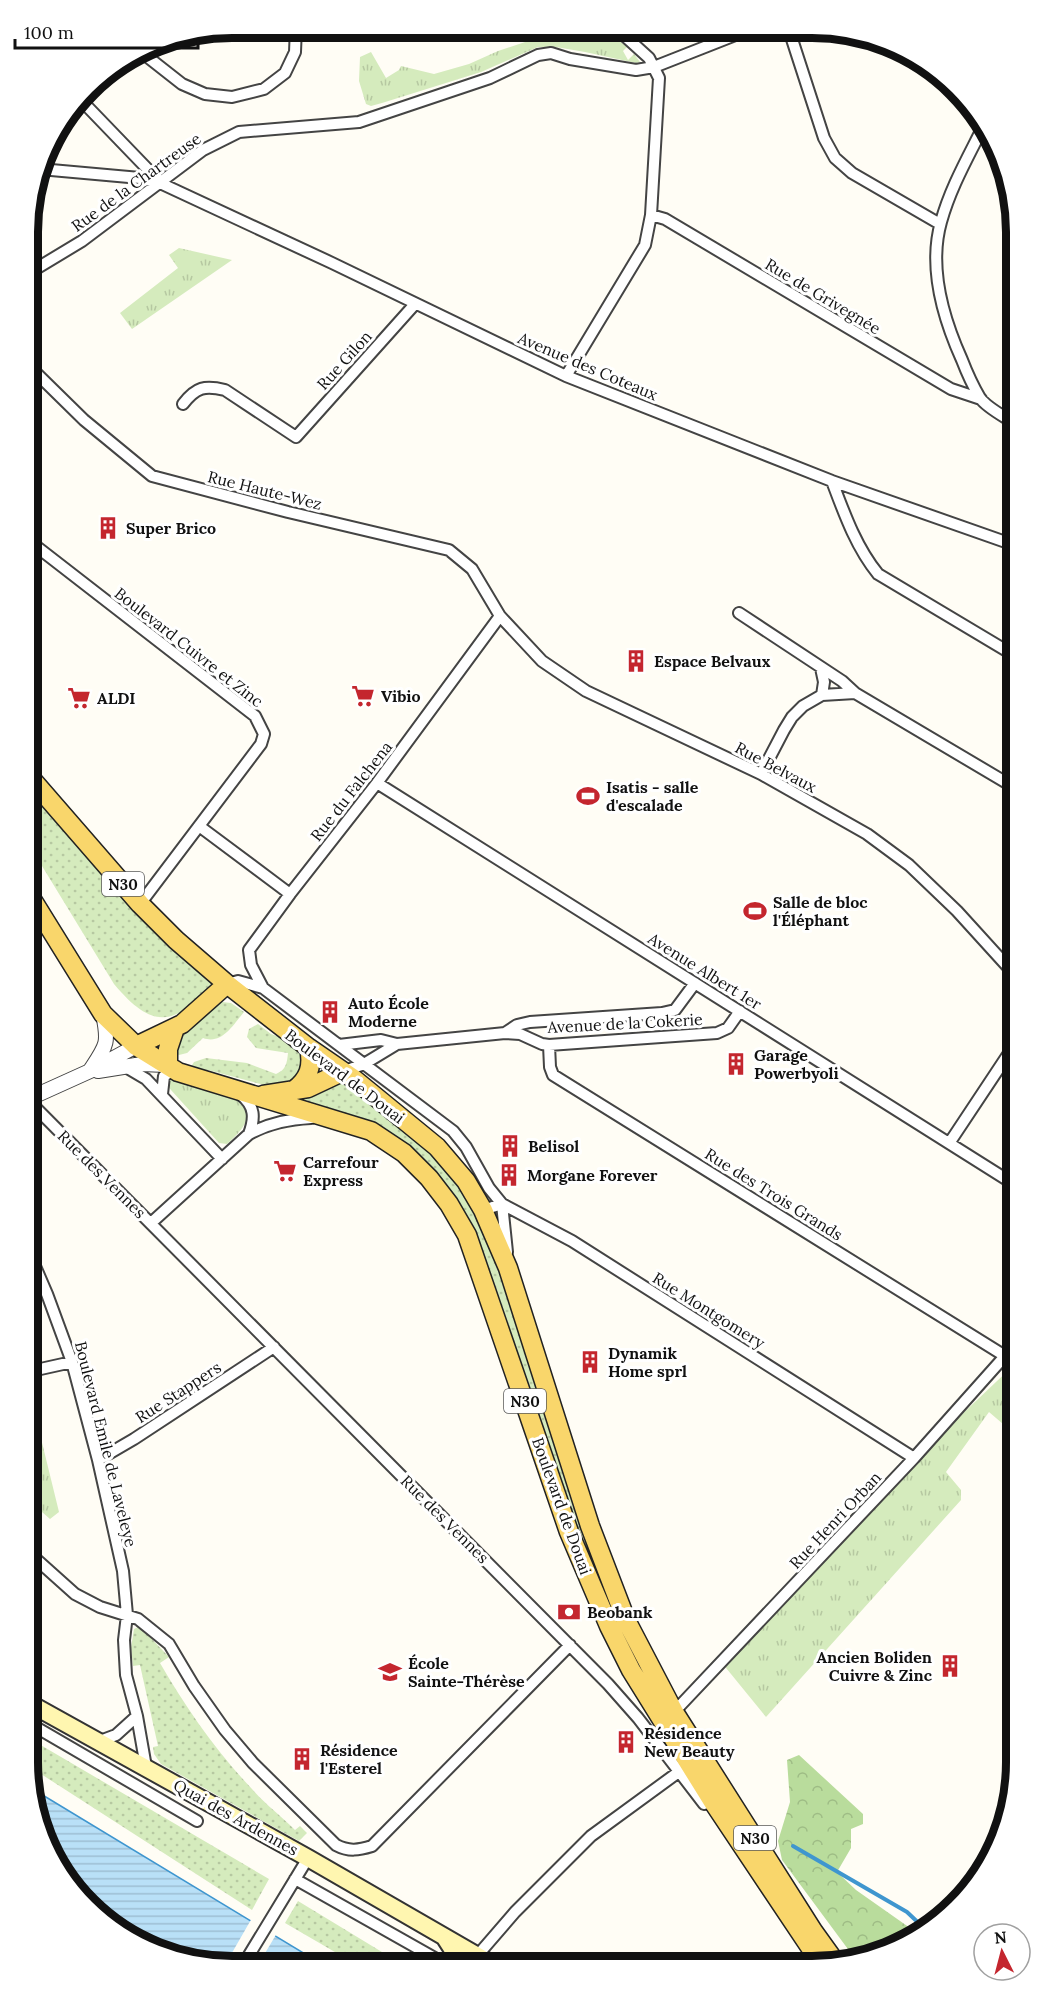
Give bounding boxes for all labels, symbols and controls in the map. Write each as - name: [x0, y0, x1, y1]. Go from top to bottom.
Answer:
- scale bar: [15, 12, 198, 50]
- text: 100 m: [24, 21, 74, 44]
- street label: Rue de la Chartreuse: [67, 128, 205, 236]
- street label: Rue de Grivegnée: [762, 254, 885, 338]
- street label: Rue Gilon: [312, 326, 376, 394]
- street label: Avenue des Coteaux: [514, 327, 661, 405]
- street label: Rue Haute-Wez: [206, 466, 324, 514]
- building icon: Super Brico: [95, 515, 121, 541]
- place label: Super Brico: [126, 518, 216, 538]
- street label: Boulevard Cuivre et Zinc: [111, 583, 267, 711]
- building icon: Espace Belvaux: [623, 648, 649, 674]
- place label: Espace Belvaux: [654, 651, 771, 671]
- supermarket icon: Vibio: [350, 683, 376, 709]
- supermarket icon: ALDI: [66, 685, 92, 711]
- place label: Vibio: [381, 686, 421, 706]
- place label: ALDI: [97, 688, 135, 708]
- street label: Rue du Falchena: [306, 737, 396, 845]
- street label: Rue Belvaux: [732, 737, 821, 797]
- place label: Isatis - salle d'escalade: [606, 777, 699, 815]
- sports icon: Isatis - salle d'escalade: [575, 783, 601, 809]
- road number: N30: [102, 872, 144, 896]
- place label: Salle de bloc l'Éléphant: [773, 892, 868, 930]
- sports icon: Salle de bloc l'Éléphant: [742, 898, 768, 924]
- street label: Avenue Albert 1er: [644, 928, 765, 1014]
- place label: Auto École Moderne: [348, 993, 429, 1031]
- building icon: Auto École Moderne: [317, 999, 343, 1025]
- street label: Avenue de la Cokerie: [546, 1009, 704, 1037]
- street label: Boulevard de Douai: [281, 1024, 409, 1128]
- place label: Garage Powerbyoli: [754, 1045, 839, 1083]
- building icon: Garage Powerbyoli: [723, 1051, 749, 1077]
- street label: Rue des Vennes: [54, 1126, 150, 1222]
- building icon: Belisol: [497, 1133, 523, 1159]
- place label: Belisol: [528, 1136, 579, 1156]
- street label: Rue des Trois Grands: [701, 1144, 847, 1244]
- place label: Carrefour Express: [303, 1152, 379, 1190]
- supermarket icon: Carrefour Express: [272, 1158, 298, 1184]
- building icon: Morgane Forever: [496, 1162, 522, 1188]
- place label: Morgane Forever: [527, 1165, 658, 1185]
- street label: Rue Montgomery: [649, 1267, 769, 1353]
- street label: Boulevard Emile de Laveleye: [71, 1339, 141, 1549]
- place label: Dynamik Home sprl: [608, 1343, 687, 1381]
- building icon: Dynamik Home sprl: [577, 1349, 603, 1375]
- street label: Rue Stappers: [131, 1357, 225, 1427]
- road number: N30: [504, 1389, 546, 1413]
- street label: Boulevard de Douai: [528, 1435, 596, 1577]
- street label: Rue Henri Orban: [785, 1467, 885, 1573]
- street label: Rue des Vennes: [397, 1471, 493, 1567]
- bank icon: Beobank: [556, 1599, 582, 1625]
- place label: Beobank: [587, 1602, 653, 1622]
- place label: Ancien Boliden Cuivre & Zinc: [816, 1647, 933, 1685]
- place label: École Sainte-Thérèse: [408, 1653, 525, 1691]
- building icon: Ancien Boliden Cuivre & Zinc: [937, 1653, 963, 1679]
- school or university icon: École Sainte-Thérèse: [377, 1659, 403, 1685]
- place label: Résidence New Beauty: [644, 1723, 735, 1761]
- building icon: Résidence New Beauty: [613, 1729, 639, 1755]
- place label: Résidence l'Esterel: [320, 1740, 398, 1778]
- building icon: Résidence l'Esterel: [289, 1746, 315, 1772]
- street label: Quai des Ardennes: [170, 1774, 302, 1860]
- road number: N30: [734, 1826, 776, 1850]
- north arrow: [972, 1922, 1032, 1982]
- text: N: [993, 1926, 1008, 1948]

